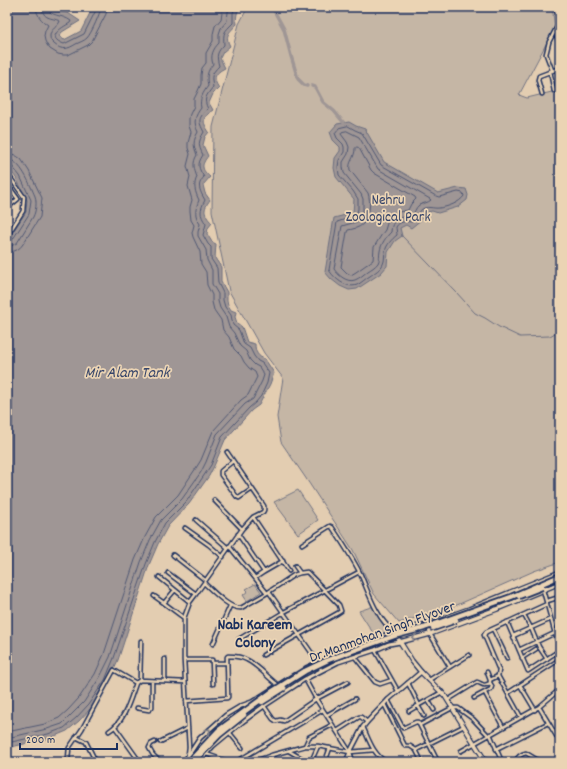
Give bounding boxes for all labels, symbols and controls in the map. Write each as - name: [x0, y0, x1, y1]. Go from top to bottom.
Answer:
- park label: Nehru Zoological Park: [345, 190, 431, 229]
- water label: Mir Alam Tank: [85, 362, 171, 385]
- street label: Dr.Manmohan Singh Flyover: [306, 596, 459, 670]
- district label: Nabi Kareem Colony: [218, 614, 292, 655]
- one-way arrow: [412, 633, 418, 641]
- scale bar: [20, 725, 117, 751]
- one-way arrow: [203, 728, 211, 736]
- text: 200 m: [26, 732, 55, 749]

